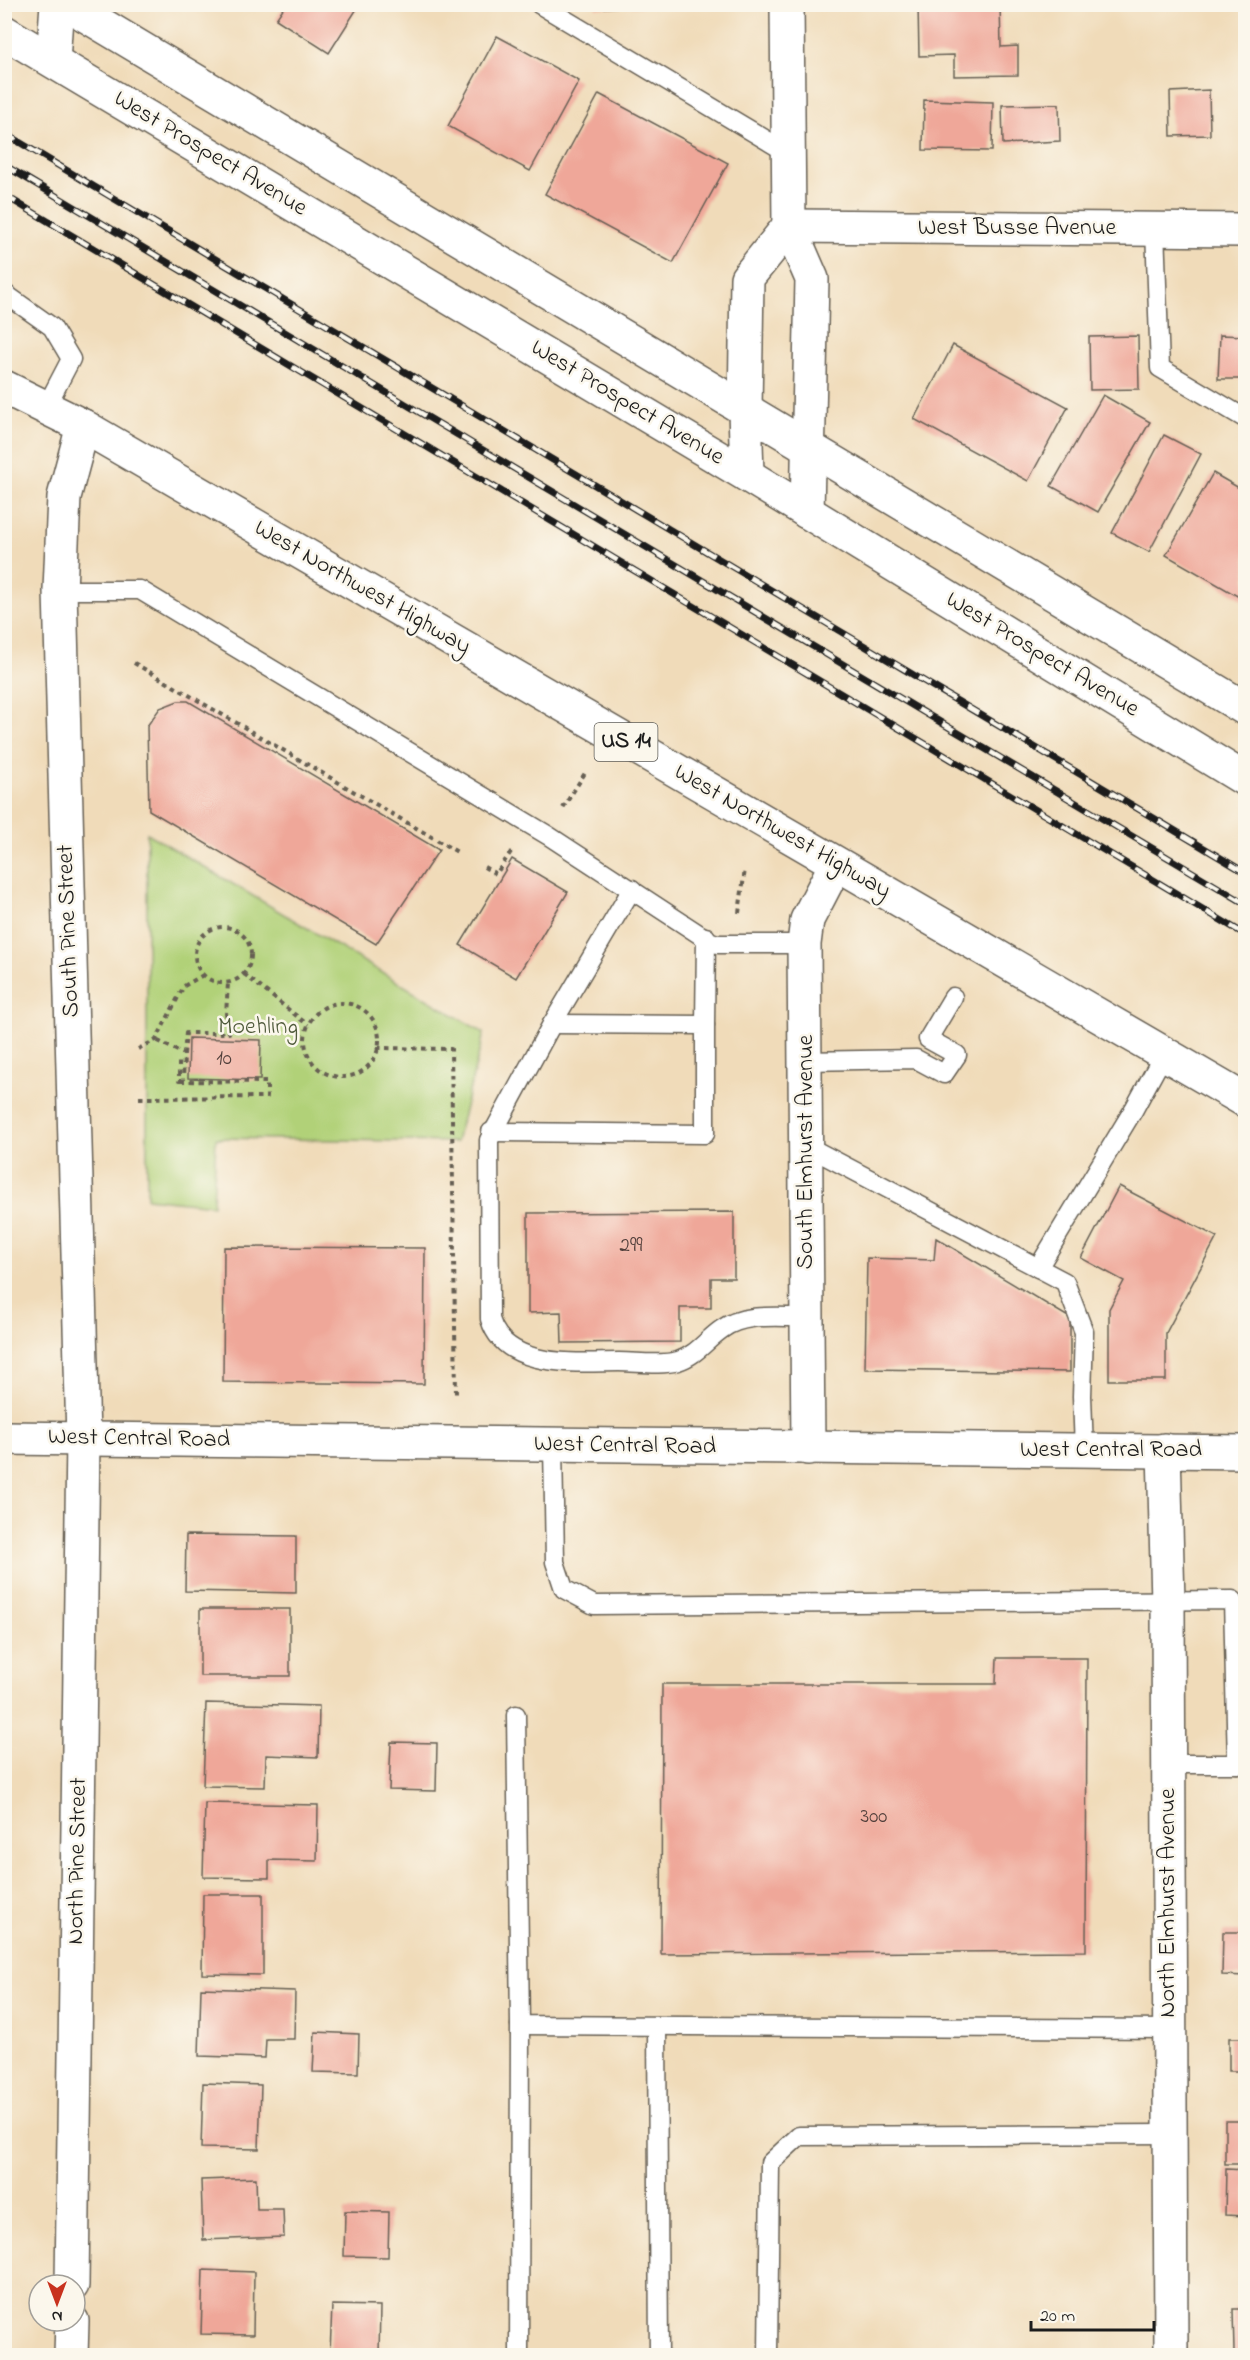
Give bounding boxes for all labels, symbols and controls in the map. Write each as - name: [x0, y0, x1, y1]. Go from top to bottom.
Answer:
- street label: West Prospect Avenue: [106, 82, 314, 226]
- street label: West Busse Avenue: [918, 211, 1116, 246]
- street label: West Prospect Avenue: [523, 331, 731, 475]
- street label: West Northwest Highway: [246, 511, 477, 665]
- street label: West Prospect Avenue: [938, 583, 1146, 727]
- road number: US 14: [594, 723, 658, 761]
- street label: West Northwest Highway: [666, 755, 897, 909]
- street label: South Pine Street: [48, 844, 90, 1018]
- park label: Moehling: [218, 1010, 298, 1045]
- street label: South Elmhurst Avenue: [789, 1034, 824, 1269]
- house number: 10: [216, 1044, 232, 1074]
- house number: 299: [619, 1231, 643, 1261]
- street label: West Central Road: [48, 1420, 231, 1458]
- street label: West Central Road: [534, 1427, 717, 1465]
- street label: West Central Road: [1020, 1433, 1203, 1468]
- street label: North Pine Street: [59, 1777, 97, 1945]
- street label: North Elmhurst Avenue: [1151, 1788, 1186, 2018]
- house number: 300: [861, 1802, 887, 1832]
- north arrow: [27, 2273, 87, 2333]
- scale bar: [1031, 2294, 1154, 2332]
- text: N: [51, 2304, 62, 2328]
- text: 20 m: [1040, 2304, 1075, 2330]

